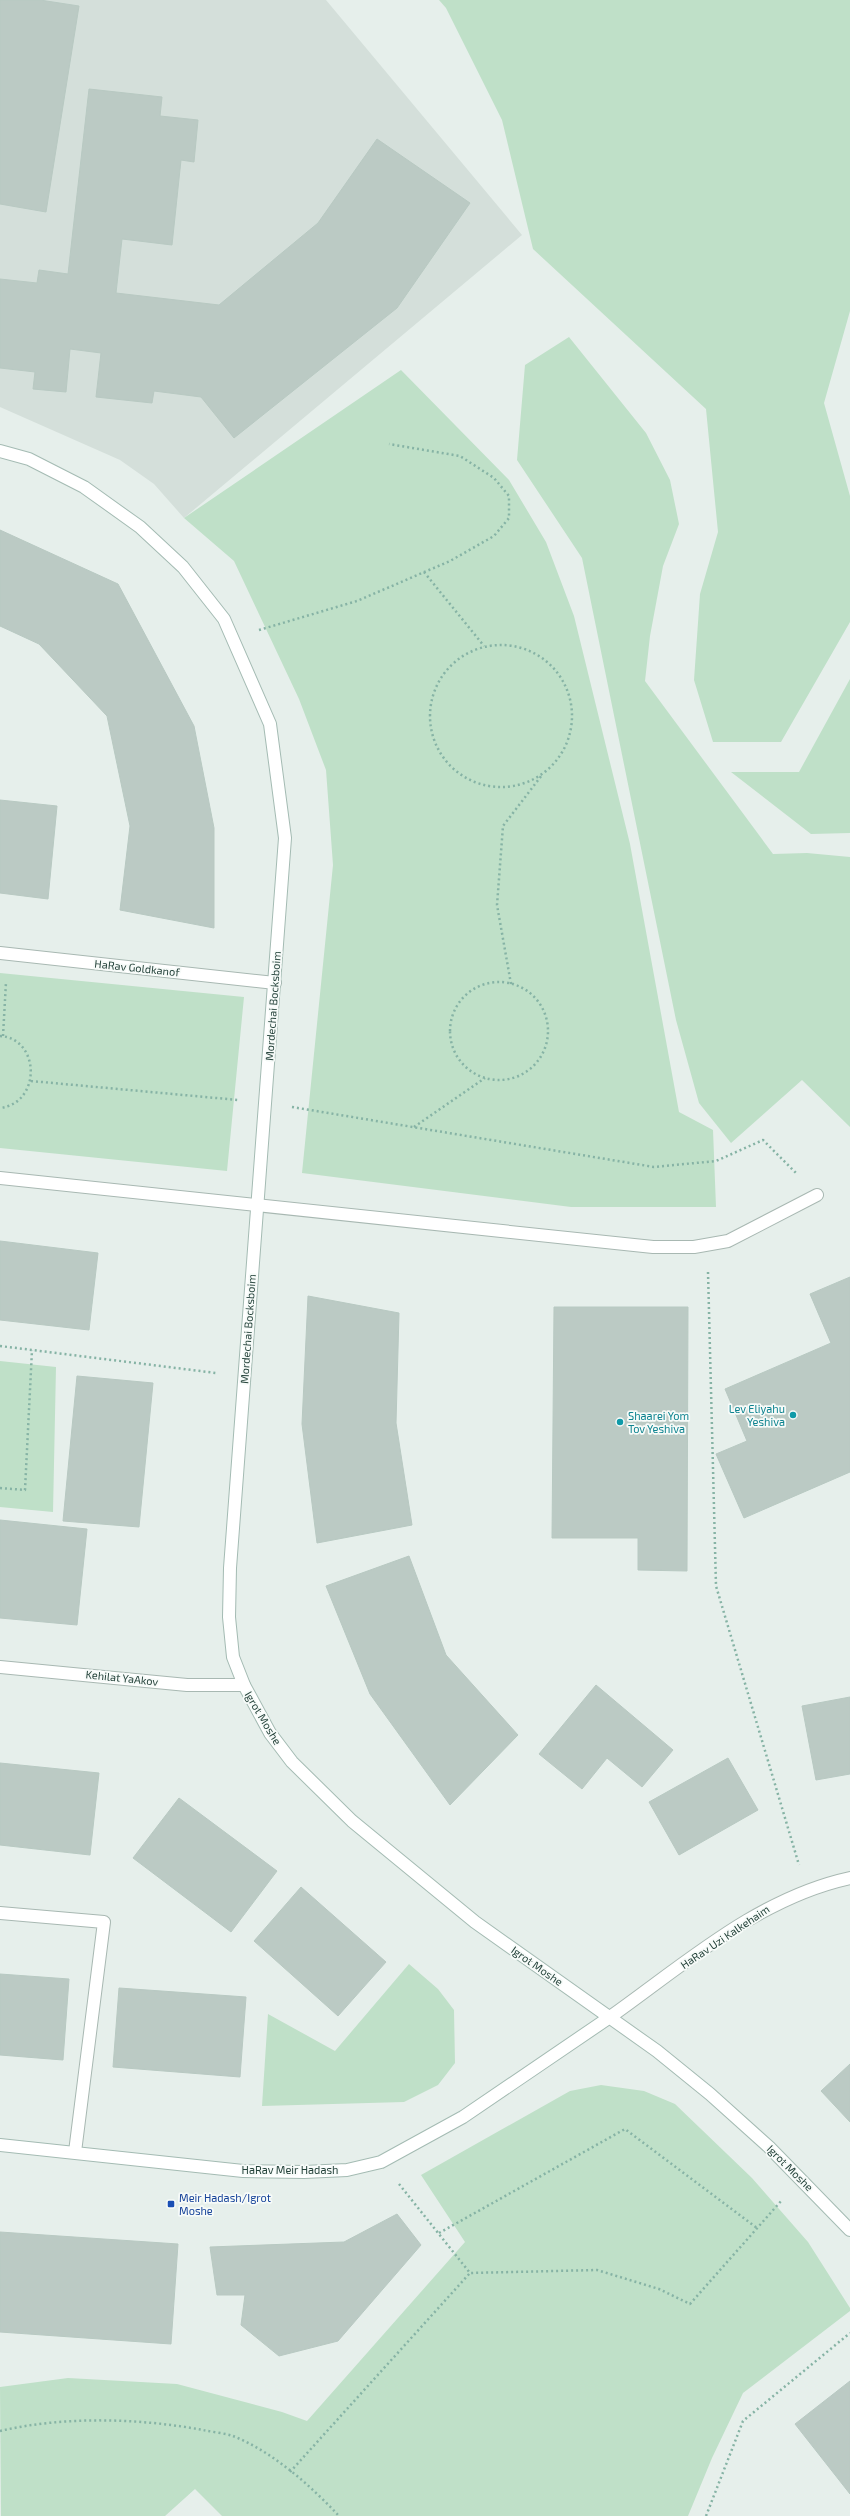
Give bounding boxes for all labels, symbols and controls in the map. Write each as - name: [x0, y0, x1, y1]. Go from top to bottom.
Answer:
- street label: Mordechai Bocksboim: [262, 951, 283, 1061]
- street label: HaRav Goldkanof: [94, 957, 181, 979]
- street label: Mordechai Bocksboim: [237, 1274, 258, 1384]
- place label: Lev Eliyahu Yeshiva: [729, 1402, 785, 1428]
- place label: Shaarei Yom Tov Yeshiva: [628, 1409, 689, 1435]
- marker: Lev Eliyahu Yeshiva: [788, 1410, 798, 1420]
- marker: Shaarei Yom Tov Yeshiva: [615, 1417, 625, 1427]
- street label: Kehilat YaAkov: [85, 1667, 159, 1688]
- street label: Igrot Moshe: [242, 1689, 284, 1747]
- street label: HaRav Uzi Kalkehaim: [678, 1902, 772, 1971]
- street label: Igrot Moshe: [509, 1943, 566, 1988]
- street label: Igrot Moshe: [765, 2142, 816, 2194]
- street label: HaRav Meir Hadash: [242, 2163, 338, 2176]
- place label: Meir Hadash/Igrot Moshe: [179, 2191, 271, 2217]
- marker: Meir Hadash/Igrot Moshe: [166, 2199, 176, 2209]

